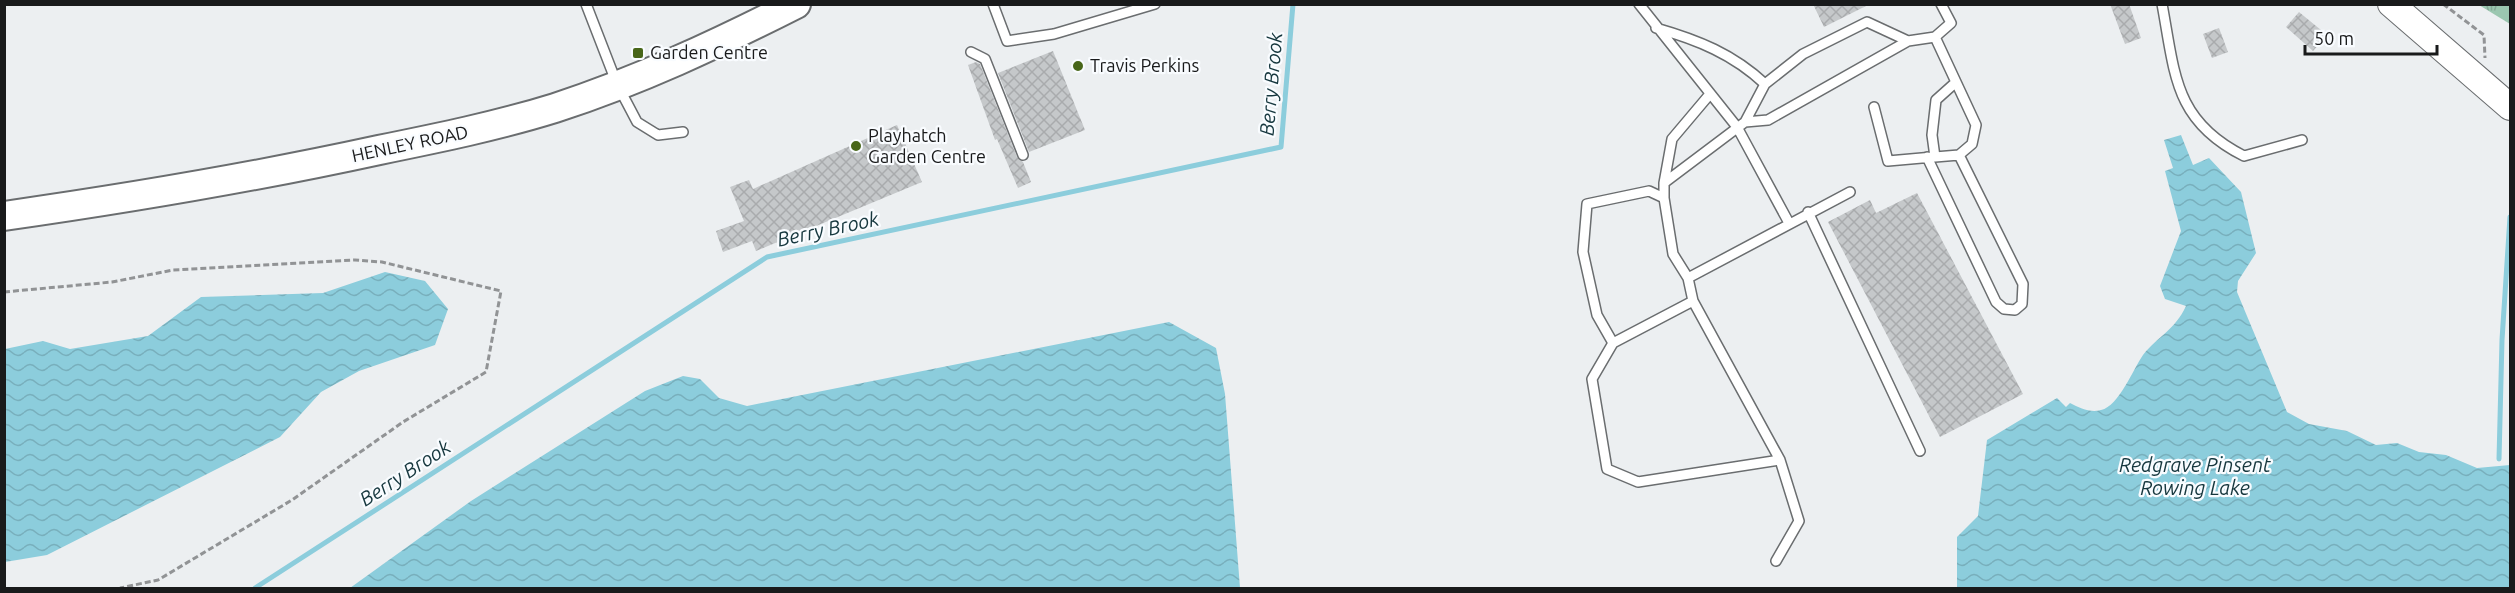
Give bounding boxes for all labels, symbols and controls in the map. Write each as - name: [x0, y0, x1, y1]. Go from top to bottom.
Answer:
- scale bar: [2305, 18, 2437, 56]
- text: 50 m: [2314, 28, 2354, 48]
- water label: Berry Brook: [1255, 31, 1287, 137]
- place label: Garden Centre: [650, 42, 768, 62]
- marker: Garden Centre: [631, 46, 645, 60]
- place label: Travis Perkins: [1090, 55, 1199, 75]
- marker: Travis Perkins: [1071, 59, 1085, 73]
- street label: HENLEY ROAD: [350, 121, 470, 165]
- place label: Playhatch Garden Centre: [868, 125, 986, 166]
- marker: Playhatch Garden Centre: [849, 139, 863, 153]
- water label: Berry Brook: [775, 206, 882, 251]
- water label: Berry Brook: [355, 434, 455, 510]
- water label: Redgrave Pinsent Rowing Lake: [2119, 453, 2271, 499]

